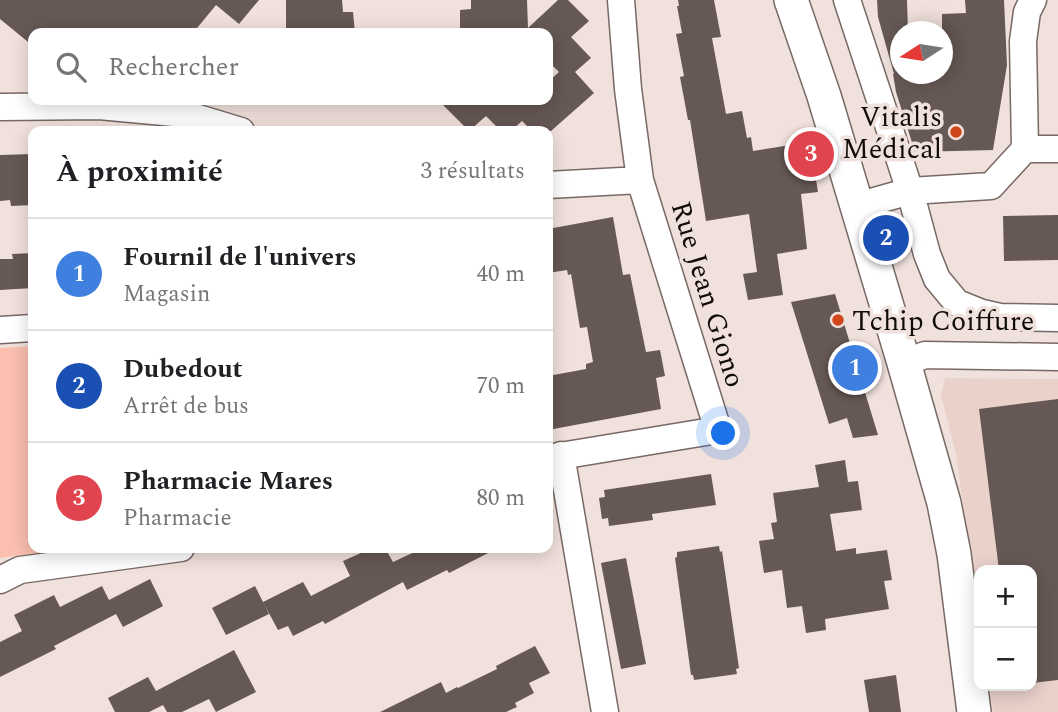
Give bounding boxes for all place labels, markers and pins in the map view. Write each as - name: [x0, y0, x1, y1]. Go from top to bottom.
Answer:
- place label: Vitalis Médical: [842, 96, 942, 171]
- marker: Vitalis Médical: [948, 124, 964, 140]
- pin: 3: [788, 128, 834, 180]
- pin: 2: [863, 212, 909, 264]
- place label: Tchip Coiffure: [852, 300, 1034, 343]
- marker: Tchip Coiffure: [830, 312, 846, 328]
- pin: 1: [832, 342, 878, 394]

